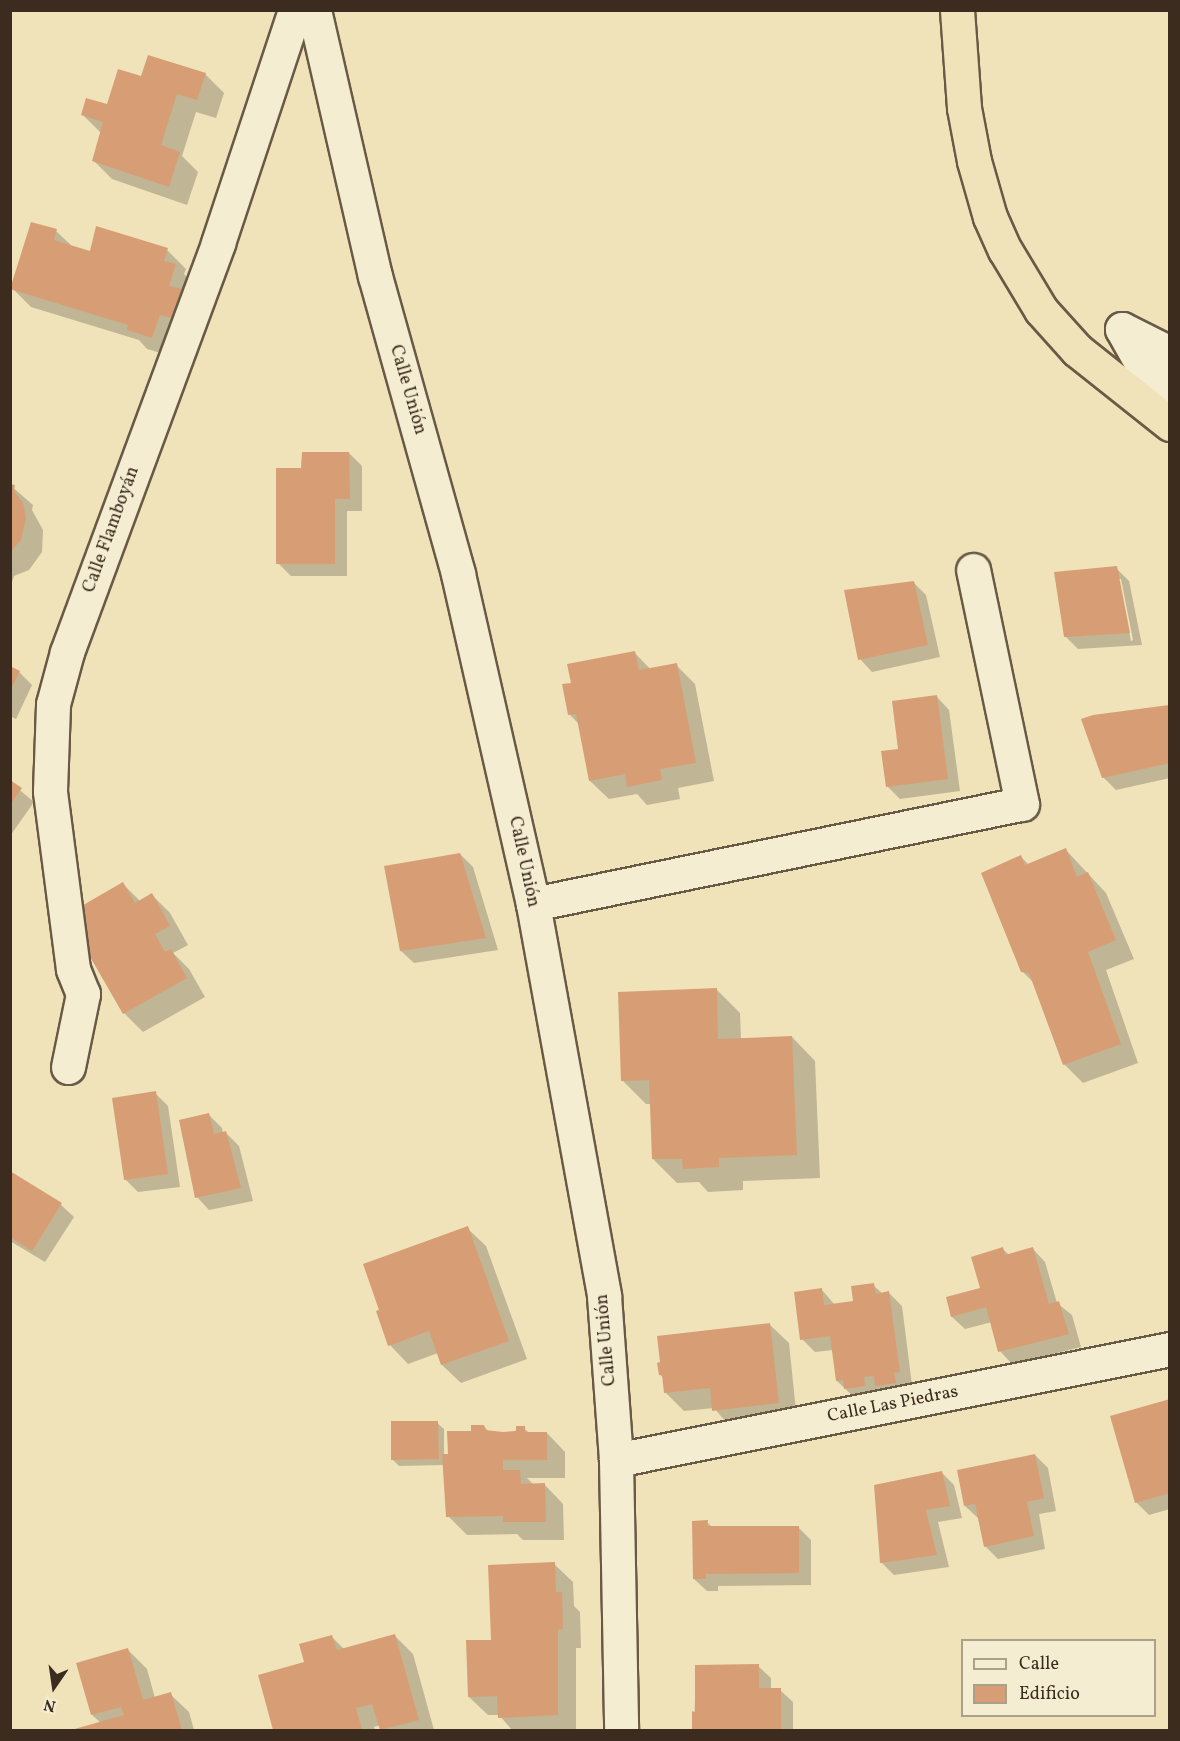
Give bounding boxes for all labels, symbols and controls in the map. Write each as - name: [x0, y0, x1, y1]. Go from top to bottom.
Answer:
- street label: Calle Unión: [384, 343, 430, 437]
- street label: Calle Flamboyán: [79, 464, 145, 596]
- street label: Calle Unión: [503, 815, 543, 909]
- street label: Calle Unión: [592, 1293, 622, 1387]
- street label: Calle Las Piedras: [826, 1382, 960, 1428]
- legend: [961, 1639, 1156, 1717]
- text: Calle: [1019, 1652, 1059, 1677]
- north arrow: [24, 1657, 84, 1717]
- text: Edificio: [1019, 1682, 1080, 1707]
- text: N: [42, 1693, 58, 1717]

